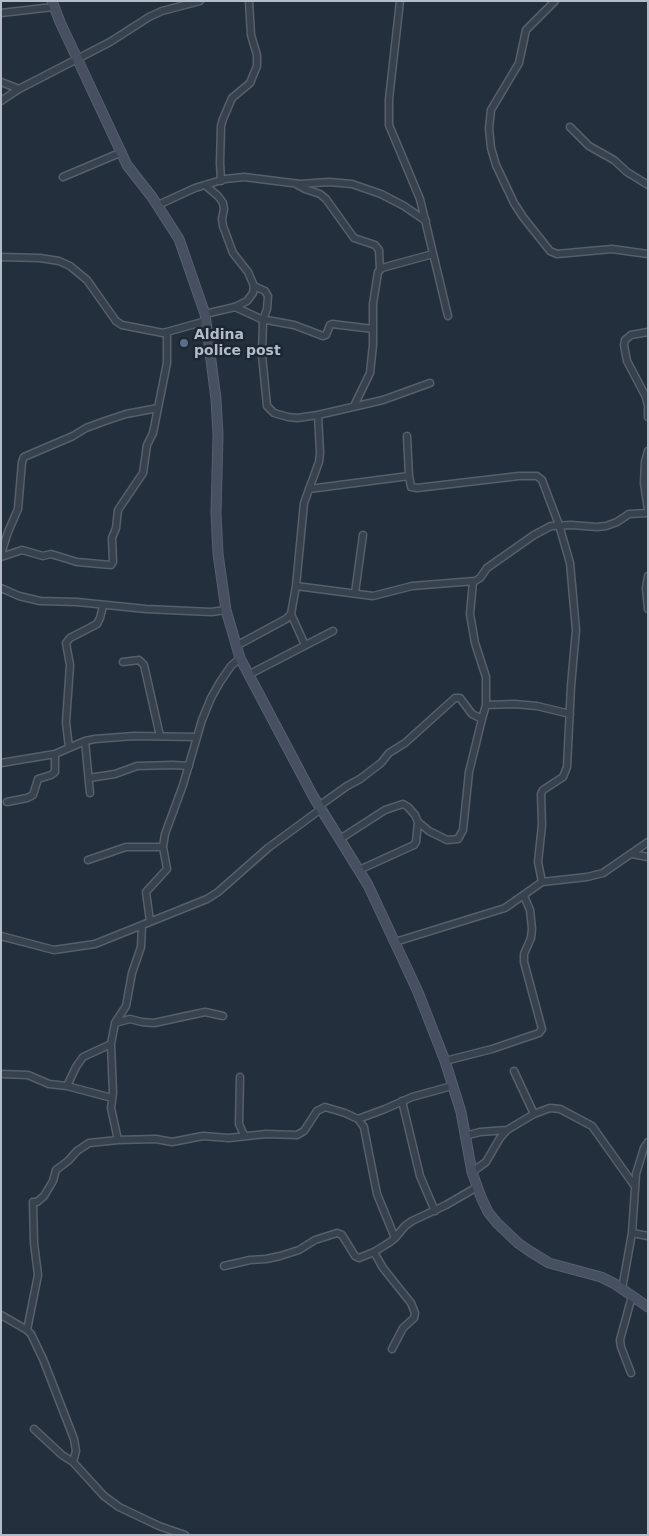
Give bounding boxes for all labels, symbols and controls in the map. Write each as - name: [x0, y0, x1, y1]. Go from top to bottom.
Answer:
- place label: Aldina police post: [194, 327, 281, 360]
- marker: Aldina police post: [178, 337, 190, 349]

